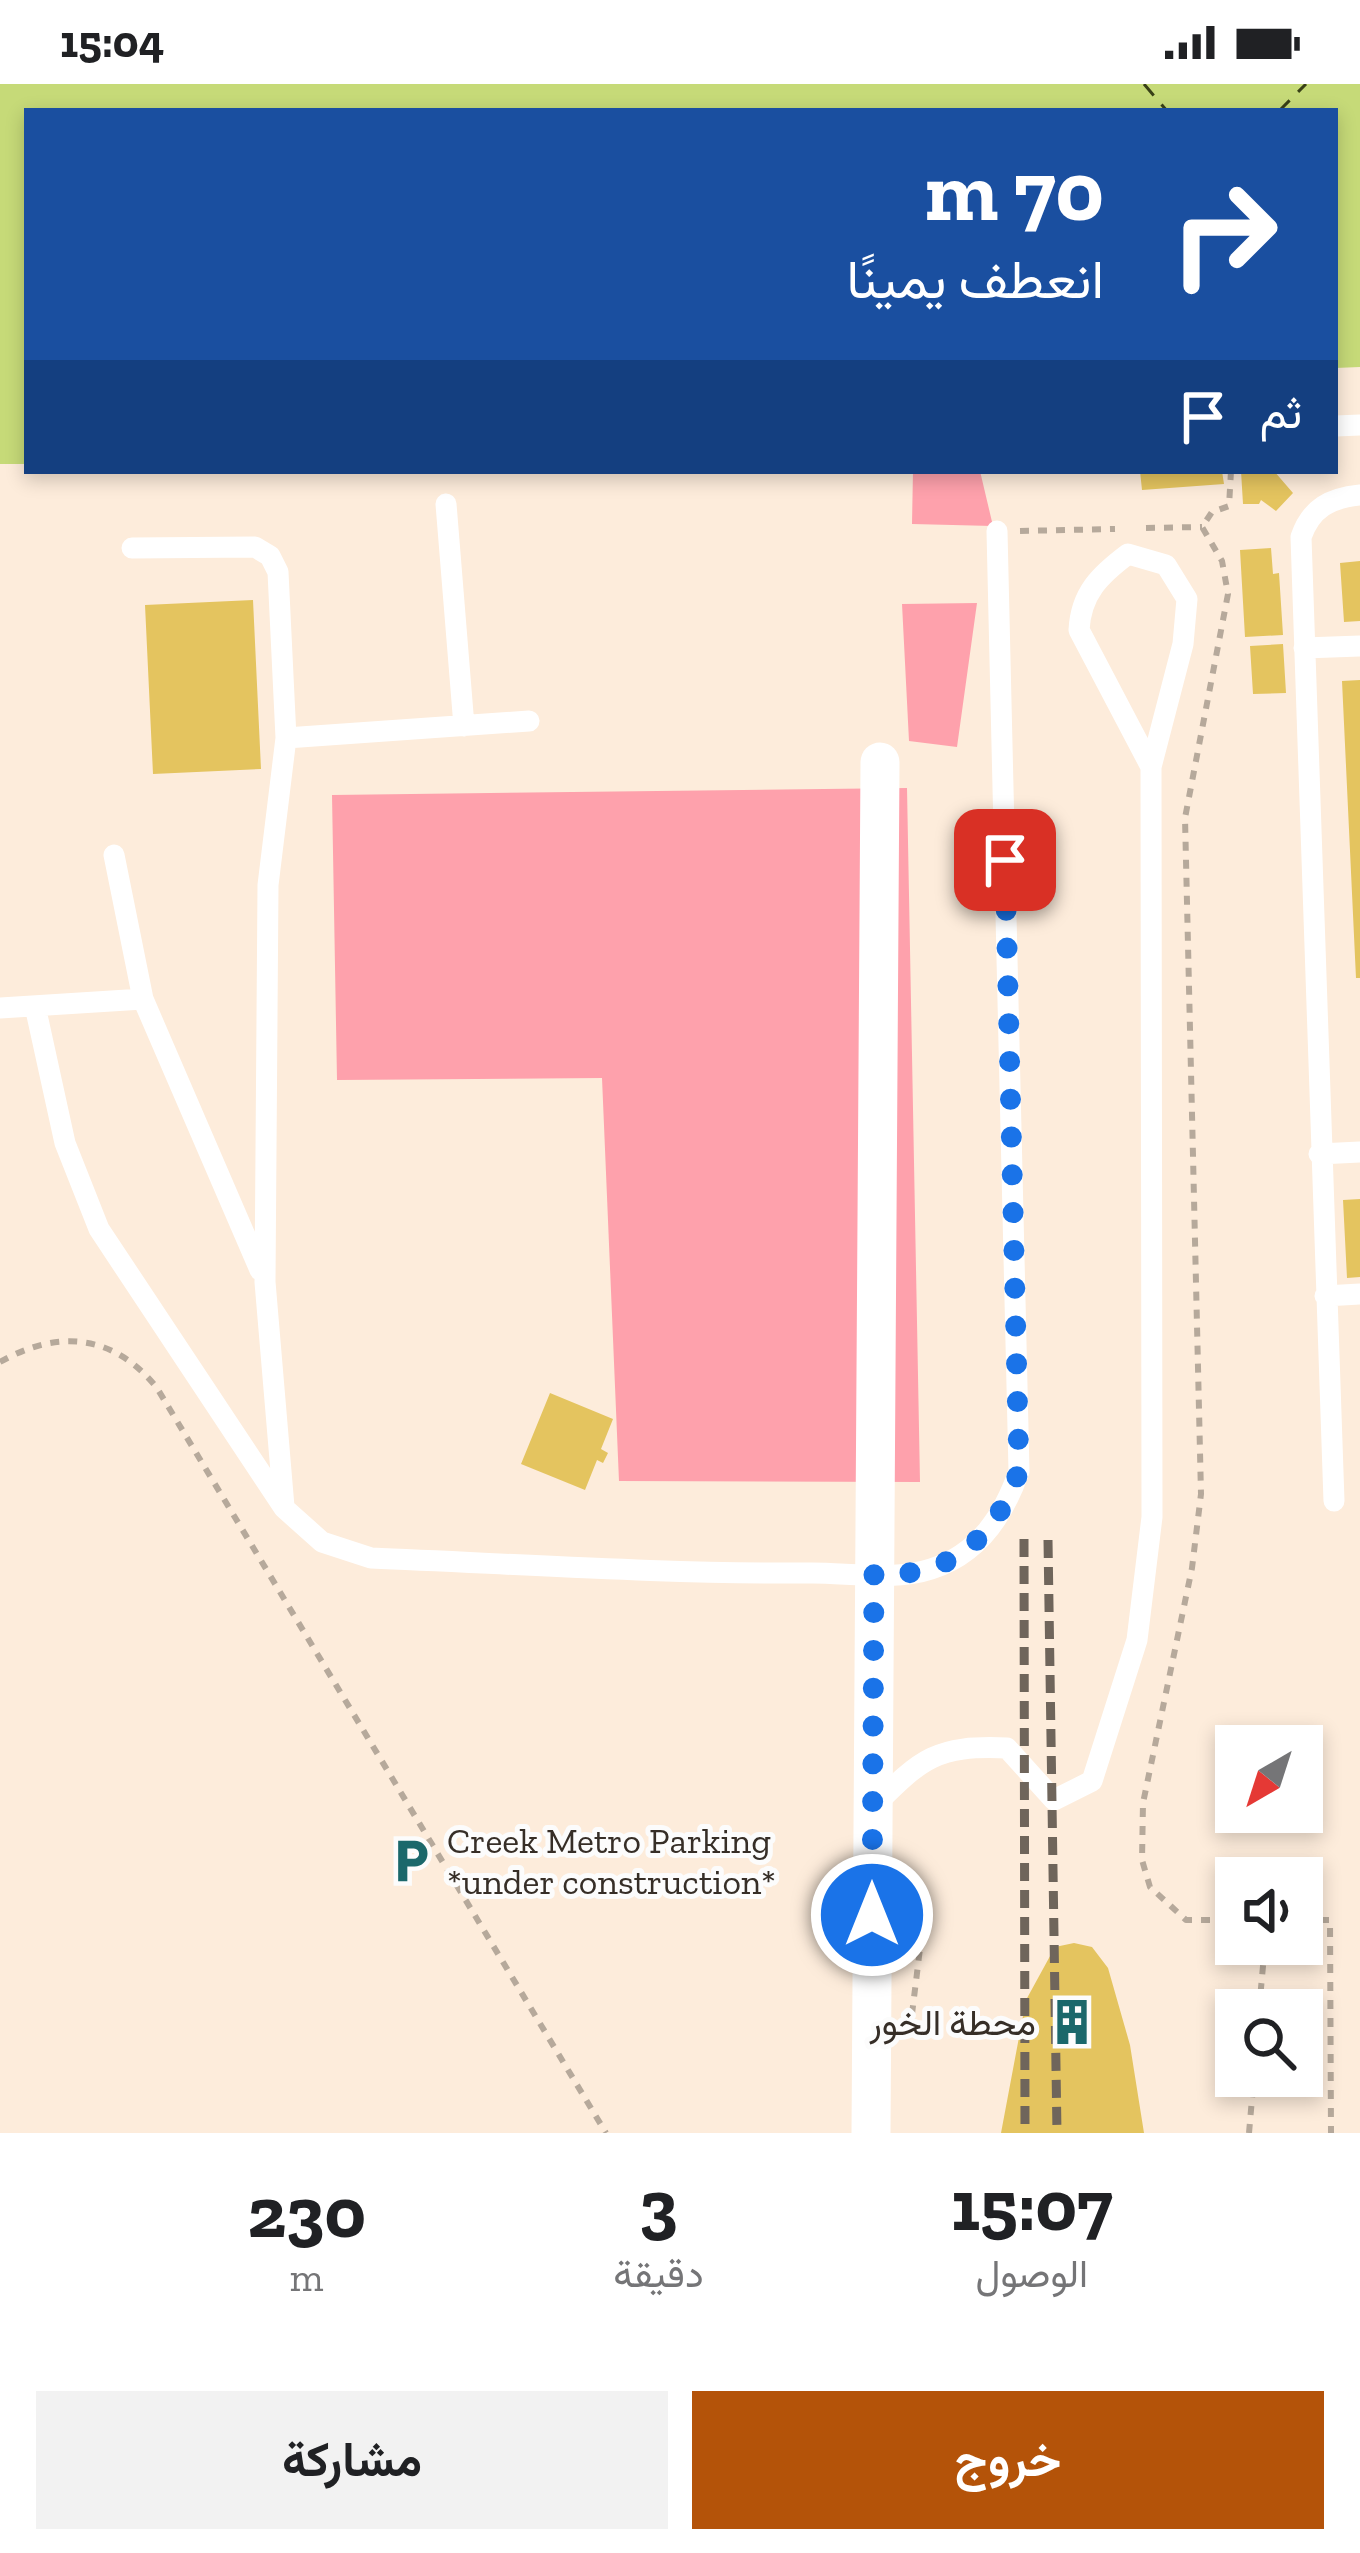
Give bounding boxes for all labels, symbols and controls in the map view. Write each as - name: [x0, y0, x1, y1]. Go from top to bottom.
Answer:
- text: 15:04: [60, 15, 164, 69]
- text: 70 m: [925, 141, 1104, 242]
- icon: right: [1146, 156, 1302, 312]
- text: انعطف يمينًا: [847, 247, 1104, 312]
- icon: arrive: [1170, 384, 1236, 450]
- text: ثم: [1260, 386, 1302, 440]
- pin: [954, 809, 1056, 911]
- icon: arrive: [972, 827, 1038, 893]
- north arrow: [1215, 1725, 1323, 1833]
- map controls: [1215, 1725, 1323, 2097]
- place label: Creek Metro Parking *under construction*: [447, 1819, 776, 1903]
- parking icon: Creek Metro Parking *under construction*: [386, 1836, 436, 1886]
- position arrow: [809, 1852, 935, 1978]
- button: sound: [1215, 1857, 1323, 1965]
- button: search: [1215, 1989, 1323, 2097]
- building icon: محطة الخور: [1047, 1997, 1097, 2047]
- place label: محطة الخور: [869, 2001, 1036, 2045]
- text: 3: [639, 2162, 678, 2248]
- text: 15:07: [951, 2162, 1113, 2248]
- text: 230: [247, 2169, 366, 2255]
- text: دقيقة: [613, 2250, 704, 2297]
- text: الوصول: [976, 2250, 1088, 2297]
- text: m: [290, 2254, 324, 2301]
- button: مشاركة: [36, 2391, 668, 2529]
- button: خروج: [692, 2391, 1324, 2529]

